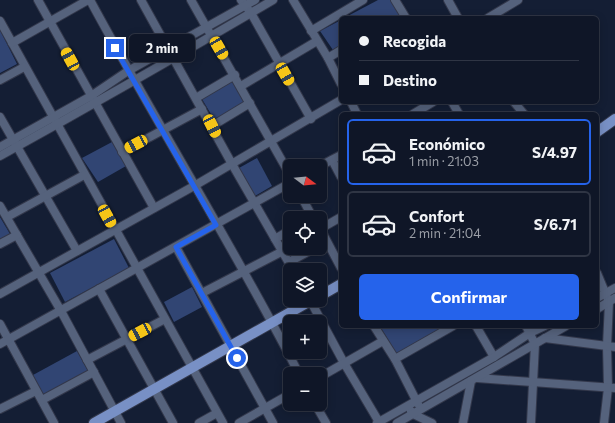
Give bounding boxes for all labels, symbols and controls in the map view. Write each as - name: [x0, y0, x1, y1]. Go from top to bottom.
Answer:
- text: Recogida: [383, 32, 446, 50]
- callout: 2 min: [129, 34, 195, 62]
- car: [208, 35, 230, 61]
- route end: [106, 39, 124, 57]
- text: 2 min: [146, 40, 178, 56]
- car: [59, 46, 81, 72]
- car: [274, 61, 296, 87]
- text: Destino: [383, 71, 437, 89]
- car: [201, 113, 223, 139]
- car: [123, 133, 149, 155]
- icon: car: [361, 134, 397, 170]
- text: Económico: [409, 135, 485, 153]
- text: S/4.97: [532, 143, 577, 161]
- text: 1 min · 21:03: [409, 153, 479, 169]
- north arrow: [283, 159, 327, 203]
- map controls: [283, 159, 327, 411]
- car: [96, 203, 118, 229]
- icon: car: [361, 206, 397, 242]
- text: Confort: [409, 207, 464, 225]
- button: locate: [283, 211, 327, 255]
- text: S/6.71: [534, 215, 577, 233]
- text: 2 min · 21:04: [409, 225, 481, 241]
- button: layers: [283, 263, 327, 307]
- button: Confirmar: [359, 274, 579, 320]
- button: +: [283, 315, 327, 359]
- car: [127, 321, 153, 343]
- route start: [228, 349, 246, 367]
- button: −: [283, 367, 327, 411]

